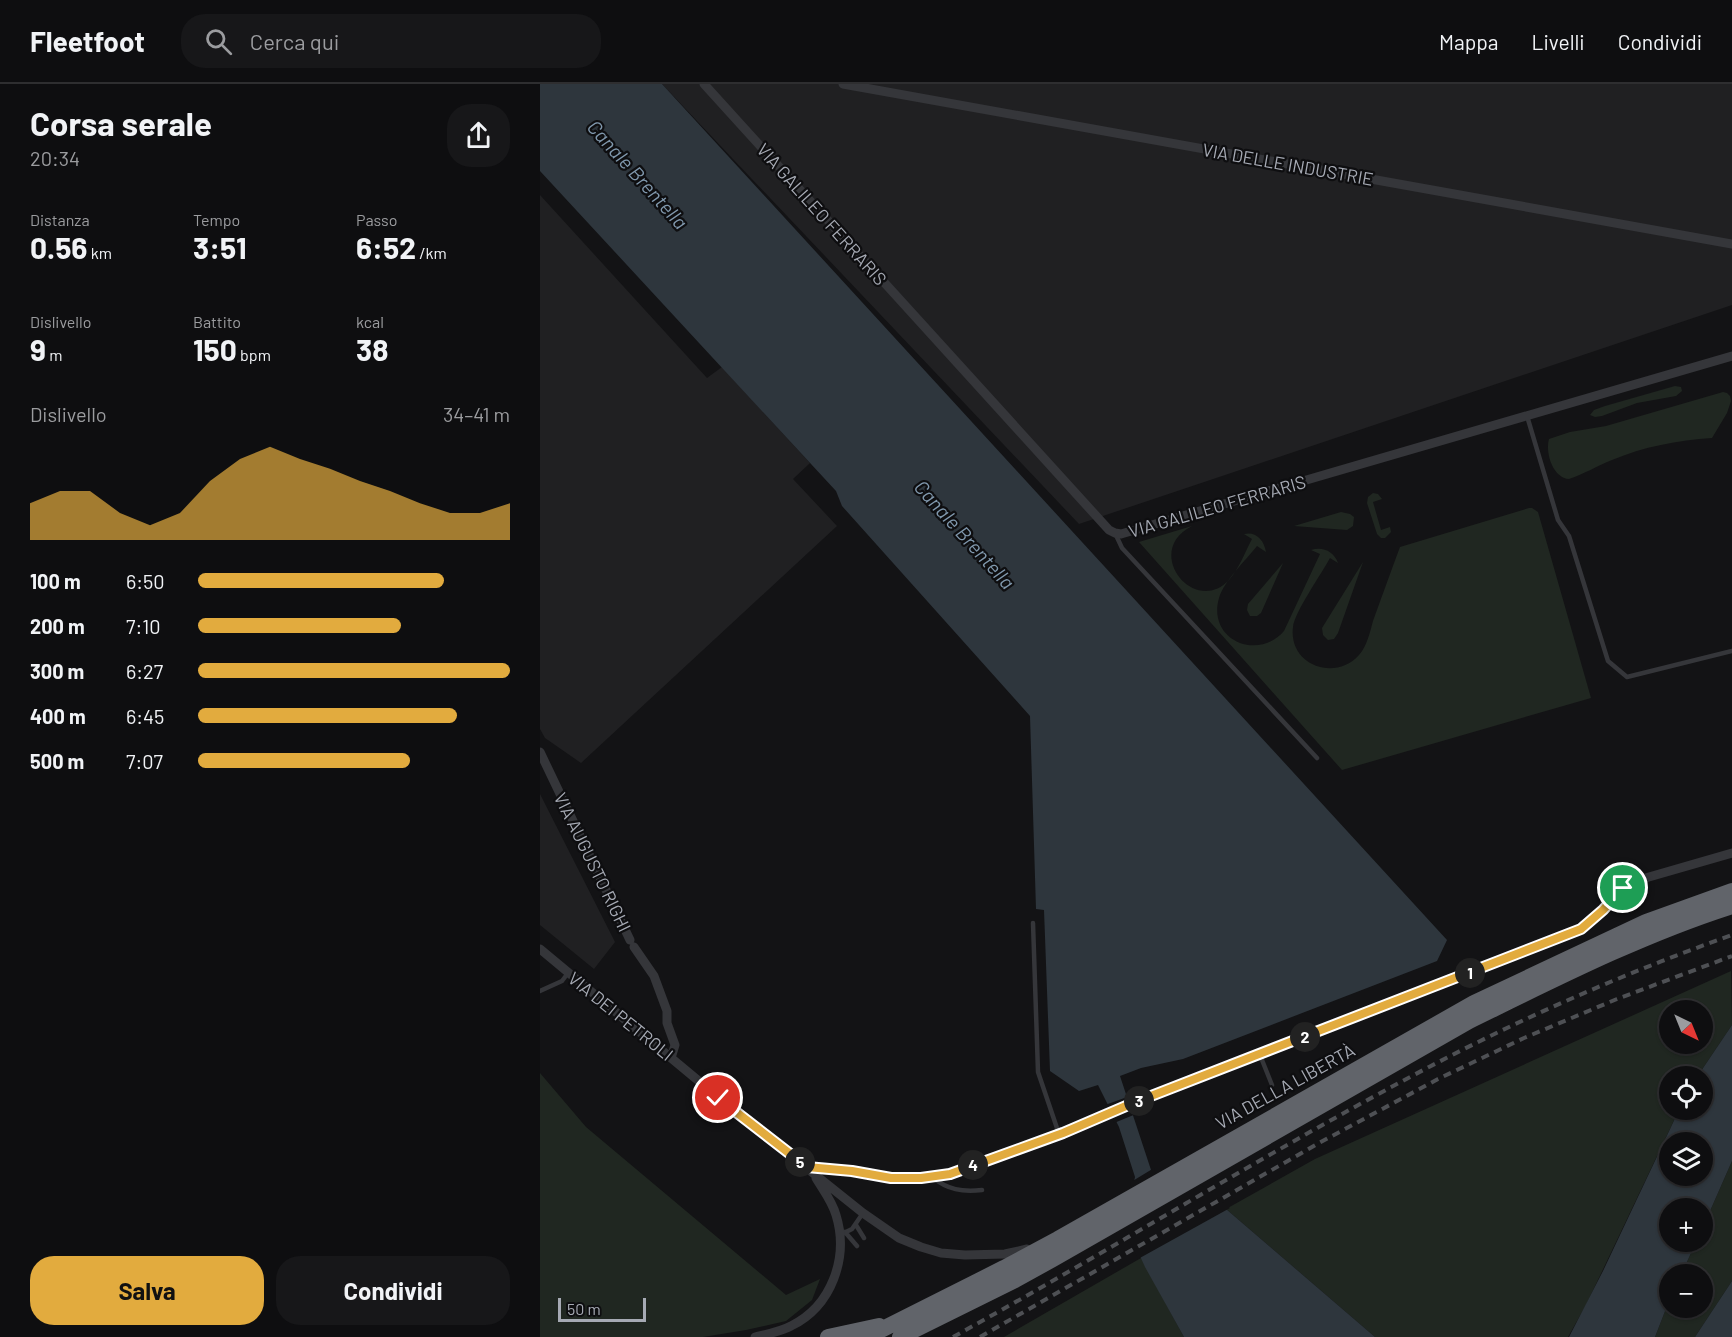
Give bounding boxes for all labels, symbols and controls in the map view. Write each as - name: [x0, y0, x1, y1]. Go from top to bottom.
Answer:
- search box: [181, 14, 601, 68]
- text: Fleetfoot: [30, 24, 145, 58]
- icon: search: [202, 25, 235, 58]
- text: Cerca qui: [250, 28, 339, 54]
- text: Mappa: [1439, 29, 1499, 54]
- text: Livelli: [1532, 29, 1585, 54]
- text: Condividi: [1618, 29, 1702, 54]
- text: Corsa serale: [30, 103, 212, 143]
- button: share: [447, 104, 510, 167]
- water label: Canale Brentella: [583, 115, 693, 233]
- street label: VIA GALILEO FERRARIS: [752, 138, 892, 290]
- street label: VIA DELLE INDUSTRIE: [1201, 138, 1375, 190]
- text: 20:34: [30, 146, 80, 170]
- text: Distanza: [30, 210, 90, 229]
- text: Tempo: [193, 210, 240, 229]
- text: Passo: [356, 210, 397, 229]
- text: 0.56: [30, 229, 87, 265]
- text: 3:51: [193, 229, 247, 265]
- text: 6:52: [356, 229, 416, 265]
- text: km: [87, 243, 112, 262]
- text: /km: [416, 243, 447, 262]
- text: Dislivello: [30, 312, 91, 331]
- text: Battito: [193, 312, 241, 331]
- text: kcal: [356, 312, 384, 331]
- text: 9: [30, 331, 46, 367]
- text: 150: [193, 331, 237, 367]
- text: 38: [356, 331, 388, 367]
- text: m: [46, 345, 62, 364]
- text: bpm: [237, 345, 271, 364]
- text: Dislivello: [30, 402, 107, 426]
- text: 34–41 m: [443, 402, 510, 426]
- street label: VIA GALILEO FERRARIS: [1126, 470, 1308, 542]
- water label: Canale Brentella: [910, 475, 1020, 593]
- text: 100 m: [30, 569, 81, 593]
- text: 6:50: [126, 569, 165, 593]
- text: 200 m: [30, 614, 85, 638]
- text: 7:10: [126, 614, 161, 638]
- text: 300 m: [30, 659, 84, 683]
- text: 6:27: [126, 659, 163, 683]
- text: 400 m: [30, 704, 86, 728]
- text: 6:45: [126, 704, 164, 728]
- text: 500 m: [30, 749, 84, 773]
- text: 7:07: [126, 749, 163, 773]
- street label: VIA AUGUSTO RIGHI: [550, 789, 636, 935]
- pin: [1597, 862, 1648, 913]
- icon: arrive: [1606, 871, 1639, 904]
- pin: 1: [1455, 958, 1485, 988]
- text: 1: [1467, 963, 1473, 982]
- street label: VIA DEI PETROLI: [564, 967, 678, 1065]
- north arrow: [1659, 1000, 1713, 1054]
- map controls: [1659, 1000, 1713, 1318]
- pin: 2: [1290, 1022, 1320, 1052]
- text: 2: [1301, 1027, 1309, 1046]
- street label: VIA DELLA LIBERTÀ: [1212, 1039, 1359, 1133]
- button: locate: [1659, 1066, 1713, 1120]
- pin: [692, 1072, 743, 1123]
- icon: check: [701, 1081, 734, 1114]
- pin: 3: [1124, 1086, 1154, 1116]
- text: 3: [1135, 1091, 1143, 1110]
- button: layers: [1659, 1132, 1713, 1186]
- pin: 5: [785, 1147, 815, 1177]
- pin: 4: [958, 1150, 988, 1180]
- text: 5: [796, 1152, 804, 1171]
- text: 4: [968, 1155, 978, 1174]
- button: +: [1659, 1198, 1713, 1252]
- button: Salva: [30, 1256, 264, 1325]
- button: Condividi: [276, 1256, 510, 1325]
- button: −: [1659, 1264, 1713, 1318]
- scale bar: [558, 1295, 646, 1322]
- text: 50 m: [567, 1299, 601, 1318]

